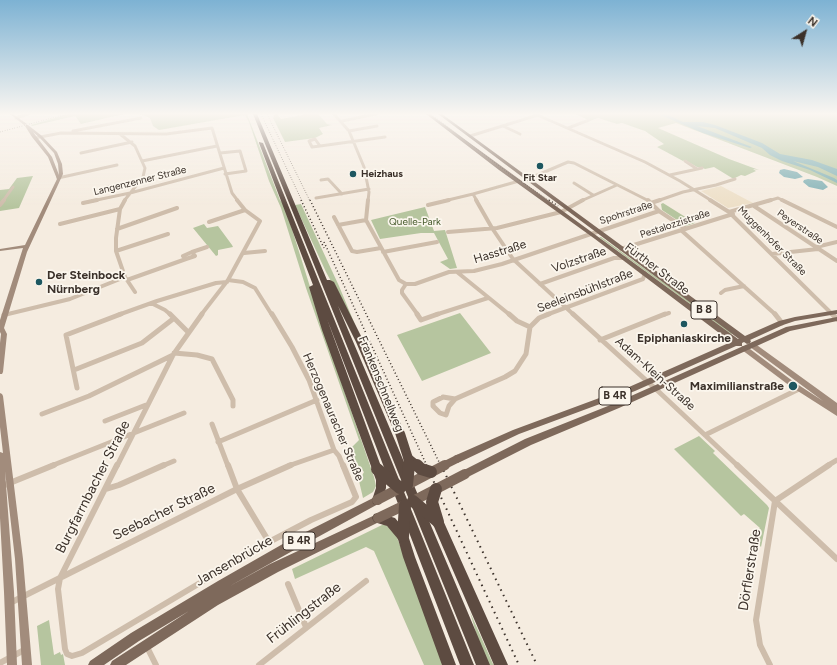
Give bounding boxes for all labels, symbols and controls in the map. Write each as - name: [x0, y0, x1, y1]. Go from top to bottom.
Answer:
- north arrow: [785, 12, 825, 52]
- text: N: [805, 14, 820, 30]
- marker: Fit Star: [535, 161, 545, 171]
- street label: Langenzenner Straße: [92, 164, 188, 198]
- place label: Heizhaus: [361, 168, 403, 180]
- marker: Heizhaus: [348, 169, 358, 179]
- place label: Fit Star: [523, 172, 557, 184]
- street label: Spohrstraße: [598, 199, 654, 227]
- street label: Muggenhofer Straße: [735, 204, 809, 278]
- street label: Pestalozzistraße: [639, 207, 711, 241]
- street label: Peyerstraße: [775, 207, 825, 247]
- park label: Quelle-Park: [389, 216, 441, 228]
- street label: Hasstraße: [472, 237, 528, 267]
- street label: Fürther Straße: [622, 240, 692, 298]
- street label: Volzstraße: [550, 244, 608, 276]
- street label: Seeleinsbühlstraße: [535, 266, 635, 316]
- place label: Der Steinbock Nürnberg: [47, 268, 125, 296]
- marker: Der Steinbock Nürnberg: [34, 277, 44, 287]
- road number: B 8: [691, 301, 717, 319]
- marker: Epiphaniaskirche: [679, 319, 689, 329]
- place label: Epiphaniaskirche: [637, 331, 731, 345]
- street label: Frankenschnellweg: [355, 334, 407, 434]
- street label: Adam-Klein-Straße: [612, 334, 698, 414]
- street label: Herzogenauracher Straße: [299, 351, 367, 483]
- place label: Maximilianstraße: [690, 379, 784, 393]
- marker: Maximilianstraße: [787, 380, 799, 392]
- road number: B 4R: [599, 387, 631, 405]
- street label: Burgfarrnbacher Straße: [52, 418, 134, 556]
- street label: Seebacher Straße: [110, 480, 218, 544]
- street label: Dörflerstraße: [735, 528, 765, 612]
- street label: Jansenbrücke: [192, 532, 276, 590]
- road number: B 4R: [283, 532, 315, 550]
- street label: Frühlingstraße: [264, 579, 344, 647]

